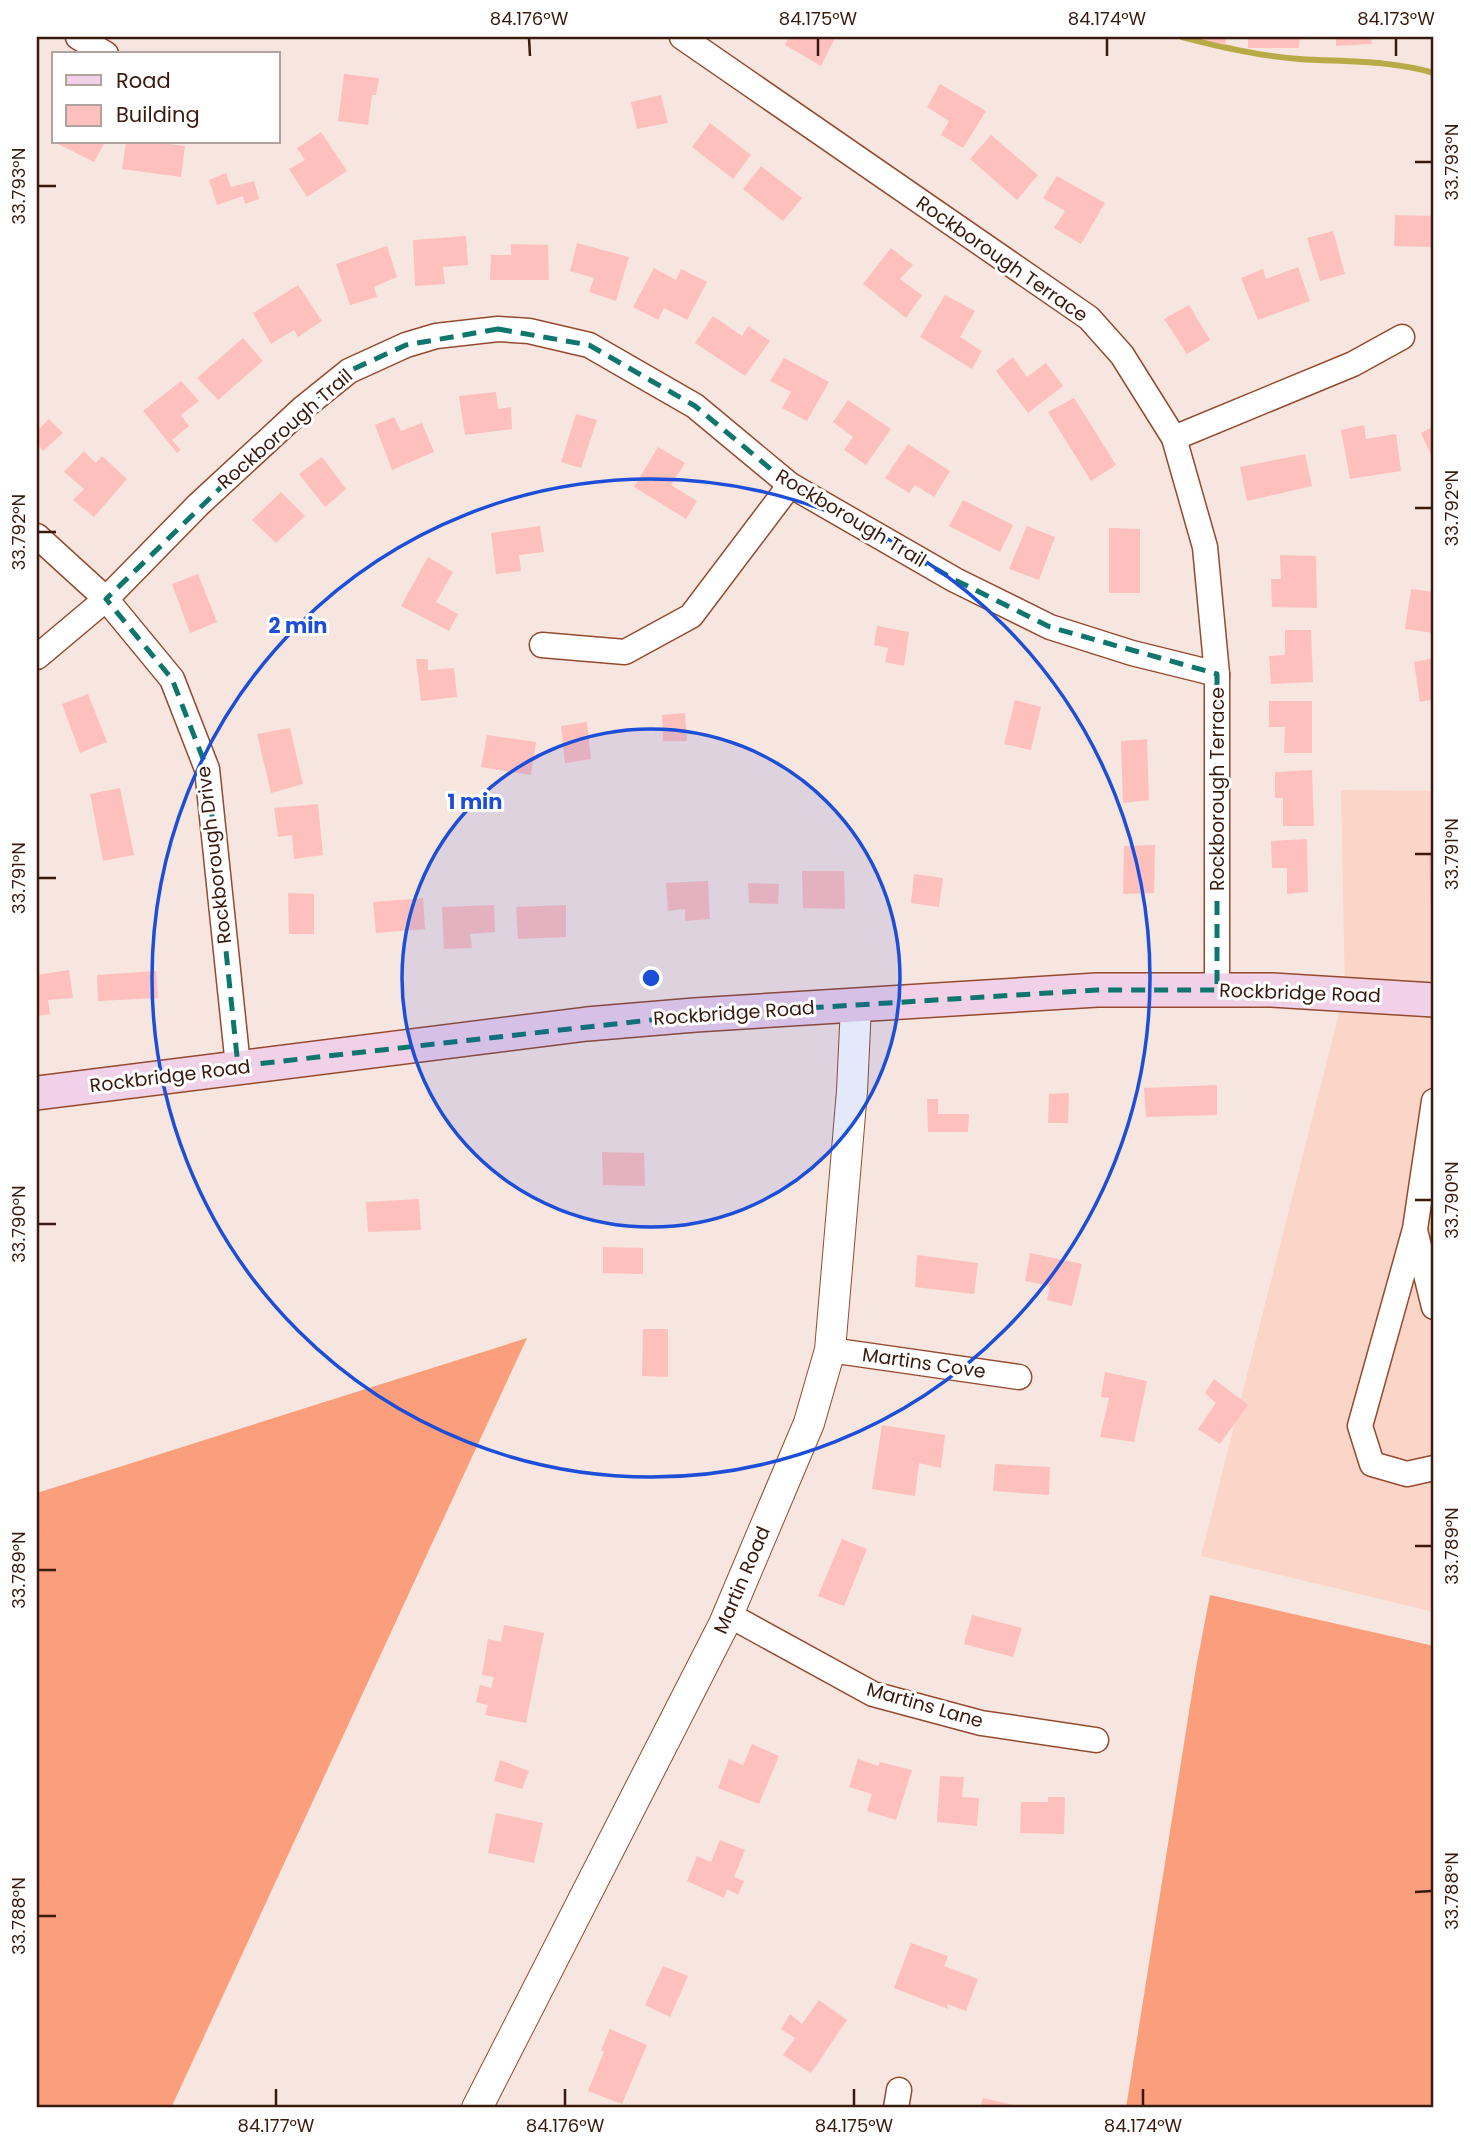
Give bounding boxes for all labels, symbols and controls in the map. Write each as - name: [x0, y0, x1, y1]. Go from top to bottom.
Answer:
- text: 84.176°W: [490, 6, 569, 31]
- text: 84.175°W: [779, 6, 858, 31]
- text: 84.174°W: [1068, 6, 1147, 31]
- text: 84.173°W: [1357, 6, 1435, 31]
- legend: [52, 52, 280, 144]
- text: Road: [116, 66, 171, 95]
- text: Building: [116, 100, 200, 129]
- text: 33.793°N: [1439, 124, 1464, 200]
- text: 33.793°N: [6, 148, 31, 224]
- street label: Rockborough Terrace: [911, 189, 1093, 329]
- street label: Rockborough Trail: [212, 363, 358, 495]
- street label: Rockborough Trail: [771, 462, 931, 574]
- text: 33.792°N: [1439, 470, 1464, 546]
- text: 33.792°N: [6, 494, 31, 570]
- text: 2 min: [268, 611, 328, 640]
- street label: Rockborough Terrace: [1204, 687, 1231, 891]
- street label: Rockborough Drive: [190, 764, 238, 946]
- text: 1 min: [448, 787, 502, 816]
- text: 33.791°N: [1439, 818, 1464, 890]
- text: 33.791°N: [6, 842, 31, 914]
- centre of rings: [639, 966, 663, 990]
- street label: Rockbridge Road: [1219, 977, 1381, 1009]
- street label: Rockbridge Road: [652, 994, 816, 1032]
- street label: Rockbridge Road: [88, 1053, 252, 1099]
- text: 33.790°N: [1439, 1161, 1464, 1239]
- text: 33.790°N: [6, 1185, 31, 1263]
- street label: Martins Cove: [861, 1341, 987, 1385]
- text: 33.789°N: [1439, 1507, 1464, 1585]
- street label: Martin Road: [707, 1522, 777, 1638]
- text: 33.789°N: [6, 1531, 31, 1609]
- street label: Martins Lane: [864, 1675, 986, 1735]
- text: 33.788°N: [1439, 1852, 1464, 1930]
- text: 33.788°N: [6, 1877, 31, 1955]
- text: 84.177°W: [238, 2113, 315, 2138]
- text: 84.176°W: [526, 2113, 605, 2138]
- text: 84.175°W: [815, 2113, 894, 2138]
- text: 84.174°W: [1104, 2113, 1183, 2138]

